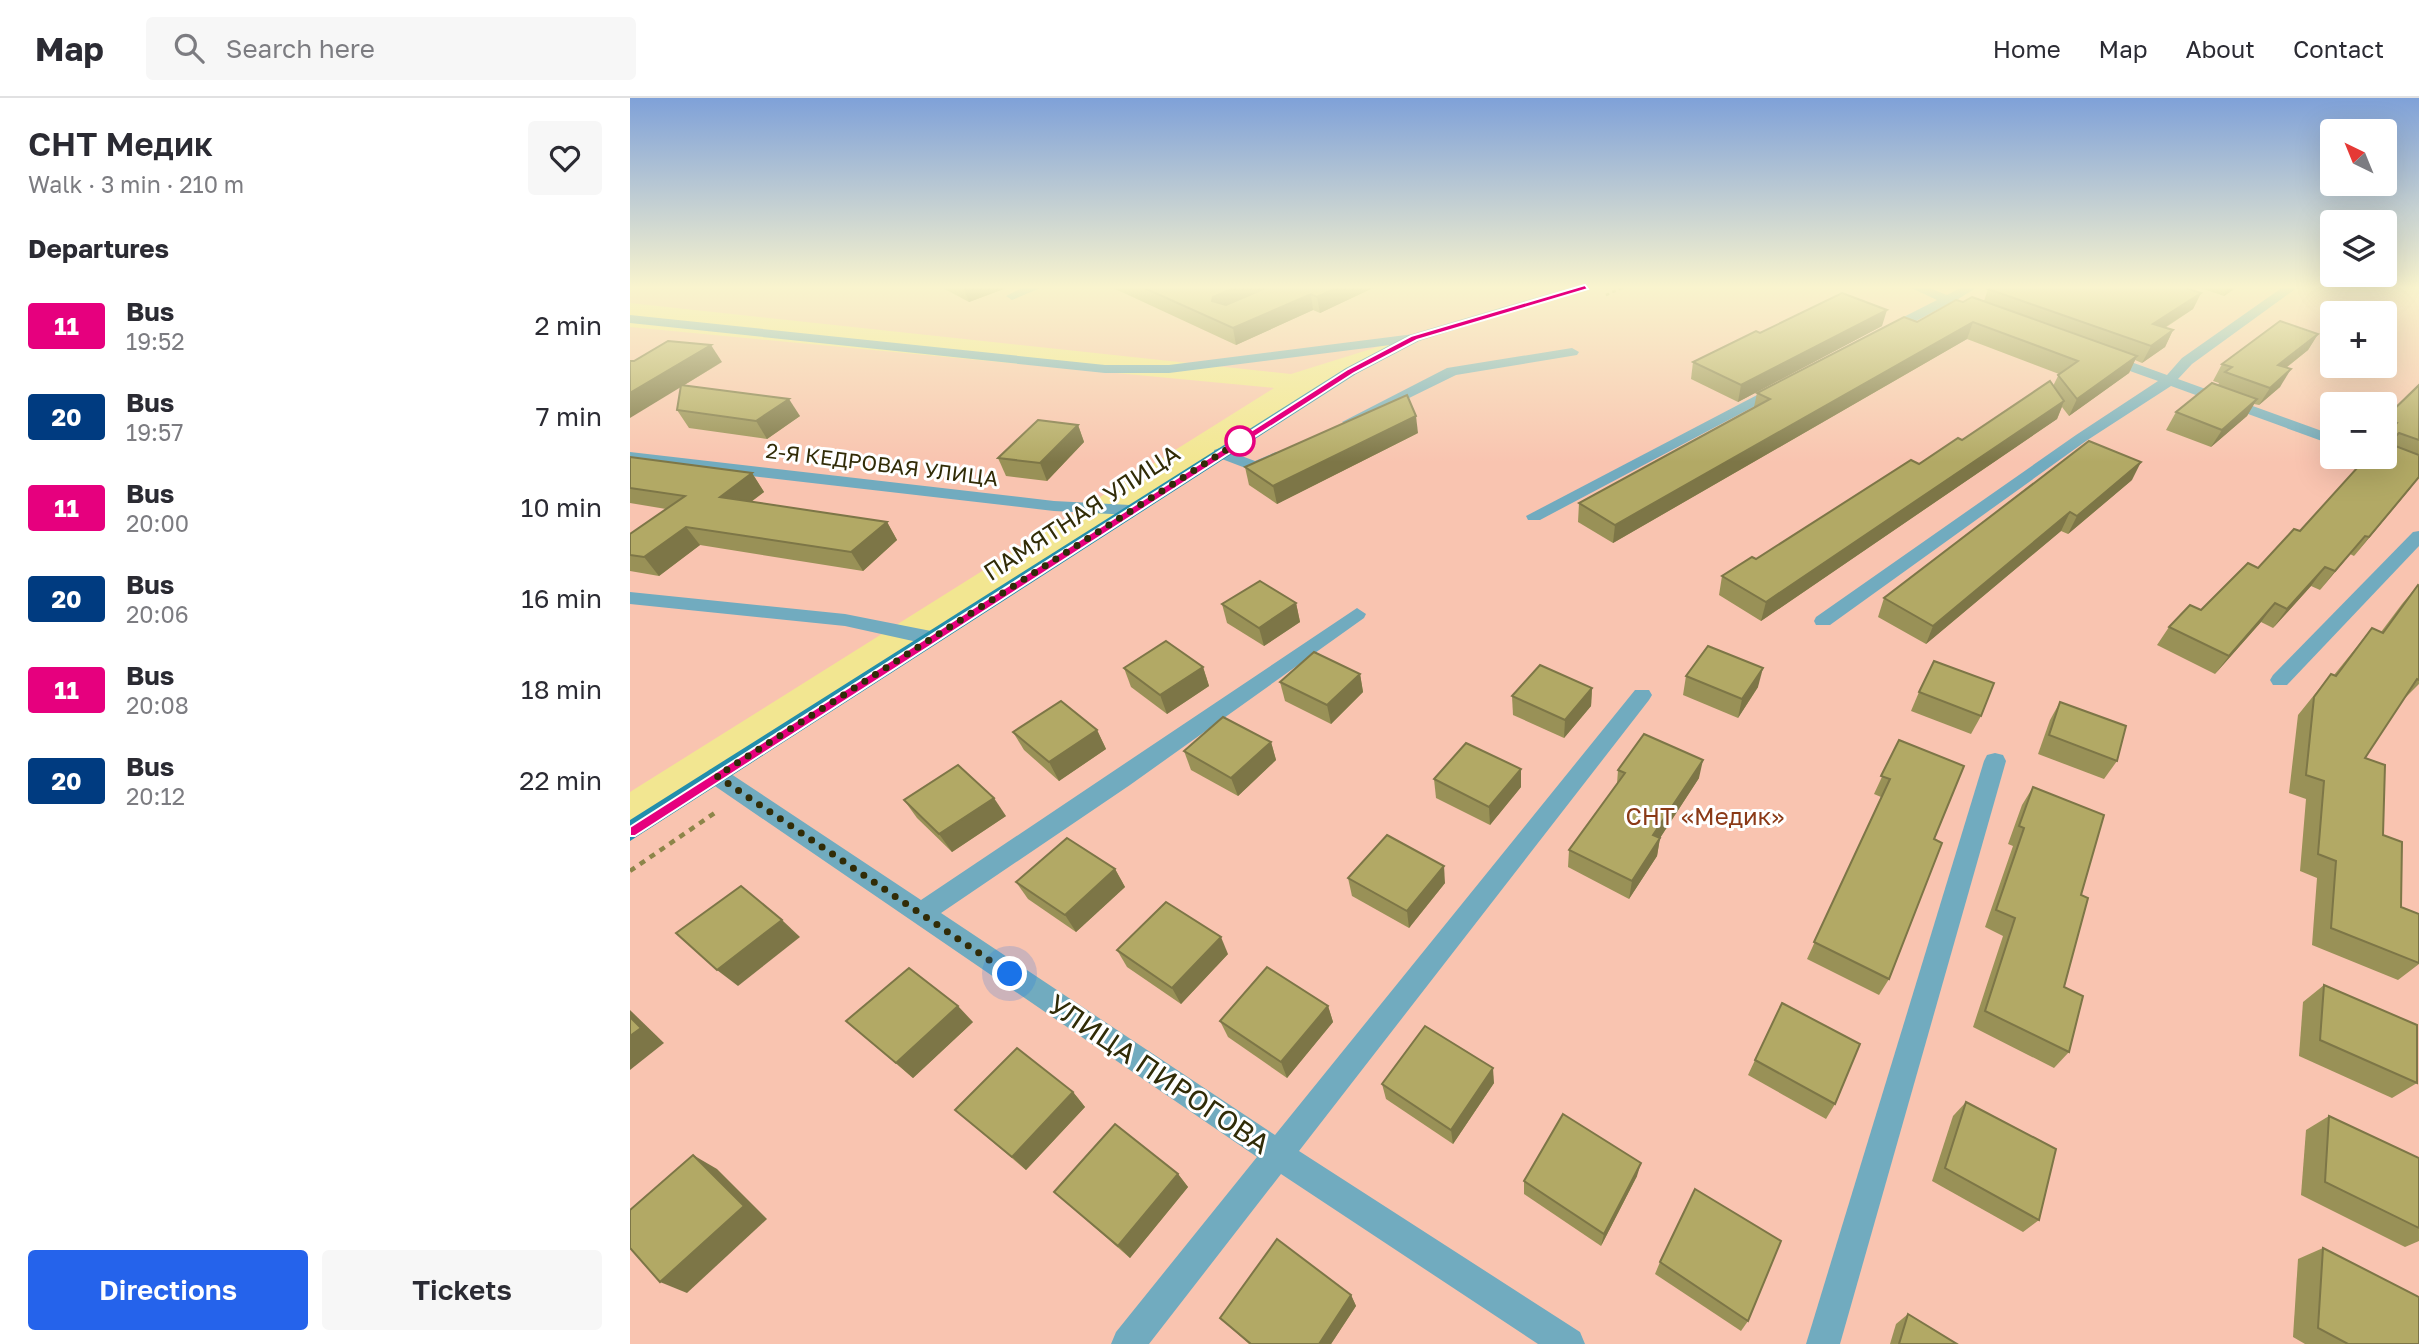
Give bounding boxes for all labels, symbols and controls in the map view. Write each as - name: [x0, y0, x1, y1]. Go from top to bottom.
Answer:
- search box: [146, 17, 636, 80]
- text: Map: [35, 29, 104, 68]
- icon: search: [170, 29, 208, 67]
- text: Search here: [226, 33, 375, 64]
- text: Home: [1993, 34, 2061, 63]
- text: Map: [2099, 34, 2148, 63]
- text: About: [2186, 34, 2255, 63]
- text: Contact: [2293, 34, 2384, 63]
- north arrow: [2320, 119, 2398, 196]
- map controls: [2320, 119, 2397, 469]
- button: heart: [528, 121, 602, 195]
- text: СНТ Медик: [28, 124, 213, 163]
- text: Walk · 3 min · 210 m: [28, 170, 244, 198]
- button: layers: [2320, 210, 2397, 287]
- text: Departures: [28, 233, 169, 264]
- text: Bus: [126, 296, 174, 327]
- button: +: [2320, 301, 2397, 378]
- text: 2 min: [534, 310, 602, 341]
- text: 11: [54, 311, 79, 340]
- text: 19:52: [126, 327, 185, 355]
- text: Bus: [126, 387, 174, 418]
- button: −: [2320, 392, 2397, 469]
- text: 7 min: [536, 401, 602, 432]
- text: 20: [51, 402, 82, 431]
- text: 19:57: [126, 418, 184, 446]
- unlabelled marker: [1225, 426, 1255, 456]
- street label: 2-Я КЕДРОВАЯ УЛИЦА: [764, 437, 1000, 491]
- street label: ПАМЯТНАЯ УЛИЦА: [978, 437, 1185, 586]
- text: Bus: [126, 478, 174, 509]
- text: 10 min: [521, 492, 602, 523]
- text: 11: [54, 493, 79, 522]
- text: 20:00: [126, 509, 189, 537]
- text: Bus: [126, 569, 174, 600]
- text: 16 min: [521, 583, 602, 614]
- text: 20: [51, 584, 82, 613]
- text: 20:06: [126, 600, 189, 628]
- text: Bus: [126, 660, 174, 691]
- text: 18 min: [521, 674, 602, 705]
- text: 11: [54, 675, 79, 704]
- text: 20:08: [126, 691, 189, 719]
- text: Bus: [126, 751, 174, 782]
- text: 22 min: [519, 765, 602, 796]
- text: 20: [51, 766, 82, 795]
- text: 20:12: [126, 782, 185, 810]
- park label: СНТ «Медик»: [1625, 801, 1785, 830]
- your location: [992, 956, 1027, 991]
- street label: УЛИЦА ПИРОГОВА: [1042, 987, 1277, 1160]
- button: Directions: [28, 1250, 308, 1330]
- button: Tickets: [322, 1250, 602, 1330]

